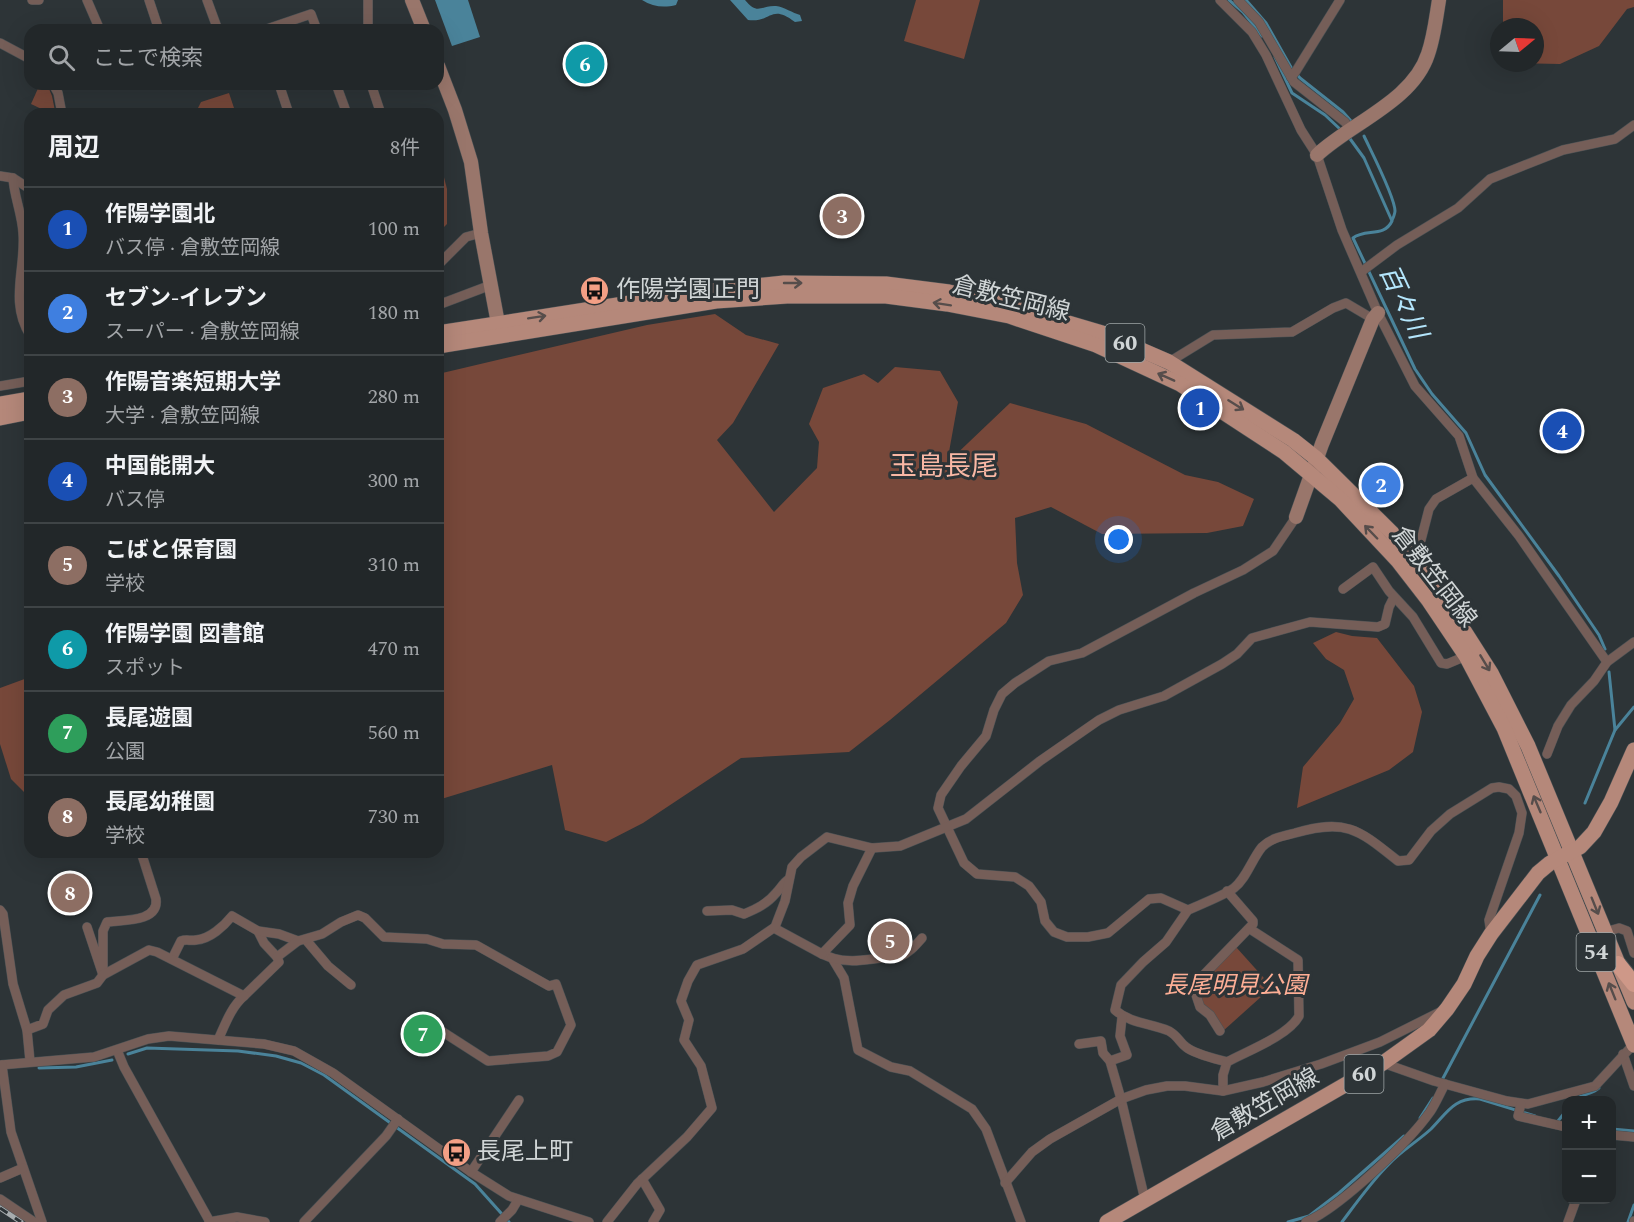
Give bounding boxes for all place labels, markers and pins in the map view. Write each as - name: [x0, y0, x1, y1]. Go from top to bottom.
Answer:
- pin: 6: [566, 42, 604, 86]
- pin: 3: [822, 194, 862, 238]
- place label: 作陽学園正門: [616, 272, 760, 308]
- bus stop icon: 作陽学園正門: [579, 274, 611, 306]
- pin: 1: [1180, 386, 1220, 430]
- pin: 4: [1542, 408, 1582, 454]
- pin: 2: [1362, 462, 1400, 508]
- pin: 8: [50, 870, 90, 916]
- pin: 5: [870, 918, 910, 964]
- pin: 7: [404, 1012, 442, 1056]
- place label: 長尾上町: [477, 1134, 573, 1170]
- bus stop icon: 長尾上町: [440, 1136, 472, 1168]

